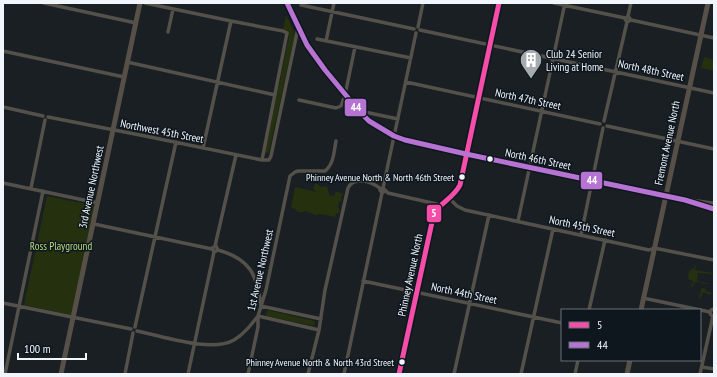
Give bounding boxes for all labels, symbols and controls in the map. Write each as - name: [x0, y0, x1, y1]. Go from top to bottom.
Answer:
- building icon: Club 24 Senior Living at Home: [518, 47, 544, 80]
- place label: Club 24 Senior Living at Home: [546, 47, 604, 74]
- street label: North 48th Street: [617, 56, 685, 84]
- street label: North 47th Street: [494, 85, 562, 113]
- line badge: 44: [344, 98, 367, 117]
- street label: Fremont Avenue North: [651, 99, 683, 186]
- text: 44: [351, 100, 362, 114]
- street label: Northwest 45th Street: [119, 116, 205, 146]
- street label: 3rd Avenue Northwest: [75, 144, 107, 230]
- street label: North 46th Street: [504, 145, 572, 173]
- unlabelled marker: [485, 154, 495, 164]
- place label: Phinney Avenue North & North 46th Street: [306, 171, 454, 184]
- line badge: 44: [580, 171, 603, 190]
- marker: Phinney Avenue North & North 46th Street: [457, 172, 467, 182]
- text: 44: [587, 173, 598, 187]
- line badge: 5: [426, 204, 442, 223]
- text: 5: [431, 206, 437, 220]
- street label: North 45th Street: [548, 212, 616, 240]
- street label: 1st Avenue Northwest: [244, 228, 276, 312]
- street label: Phinney Avenue North: [394, 232, 426, 318]
- park label: Ross Playground: [30, 239, 92, 253]
- street label: North 44th Street: [430, 279, 498, 307]
- legend: [561, 309, 701, 361]
- text: 5: [597, 317, 602, 332]
- scale bar: [18, 335, 86, 361]
- text: 44: [597, 337, 608, 352]
- text: 100 m: [24, 341, 51, 356]
- place label: Phinney Avenue North & North 43rd Street: [246, 356, 394, 369]
- marker: Phinney Avenue North & North 43rd Street: [397, 357, 407, 367]

